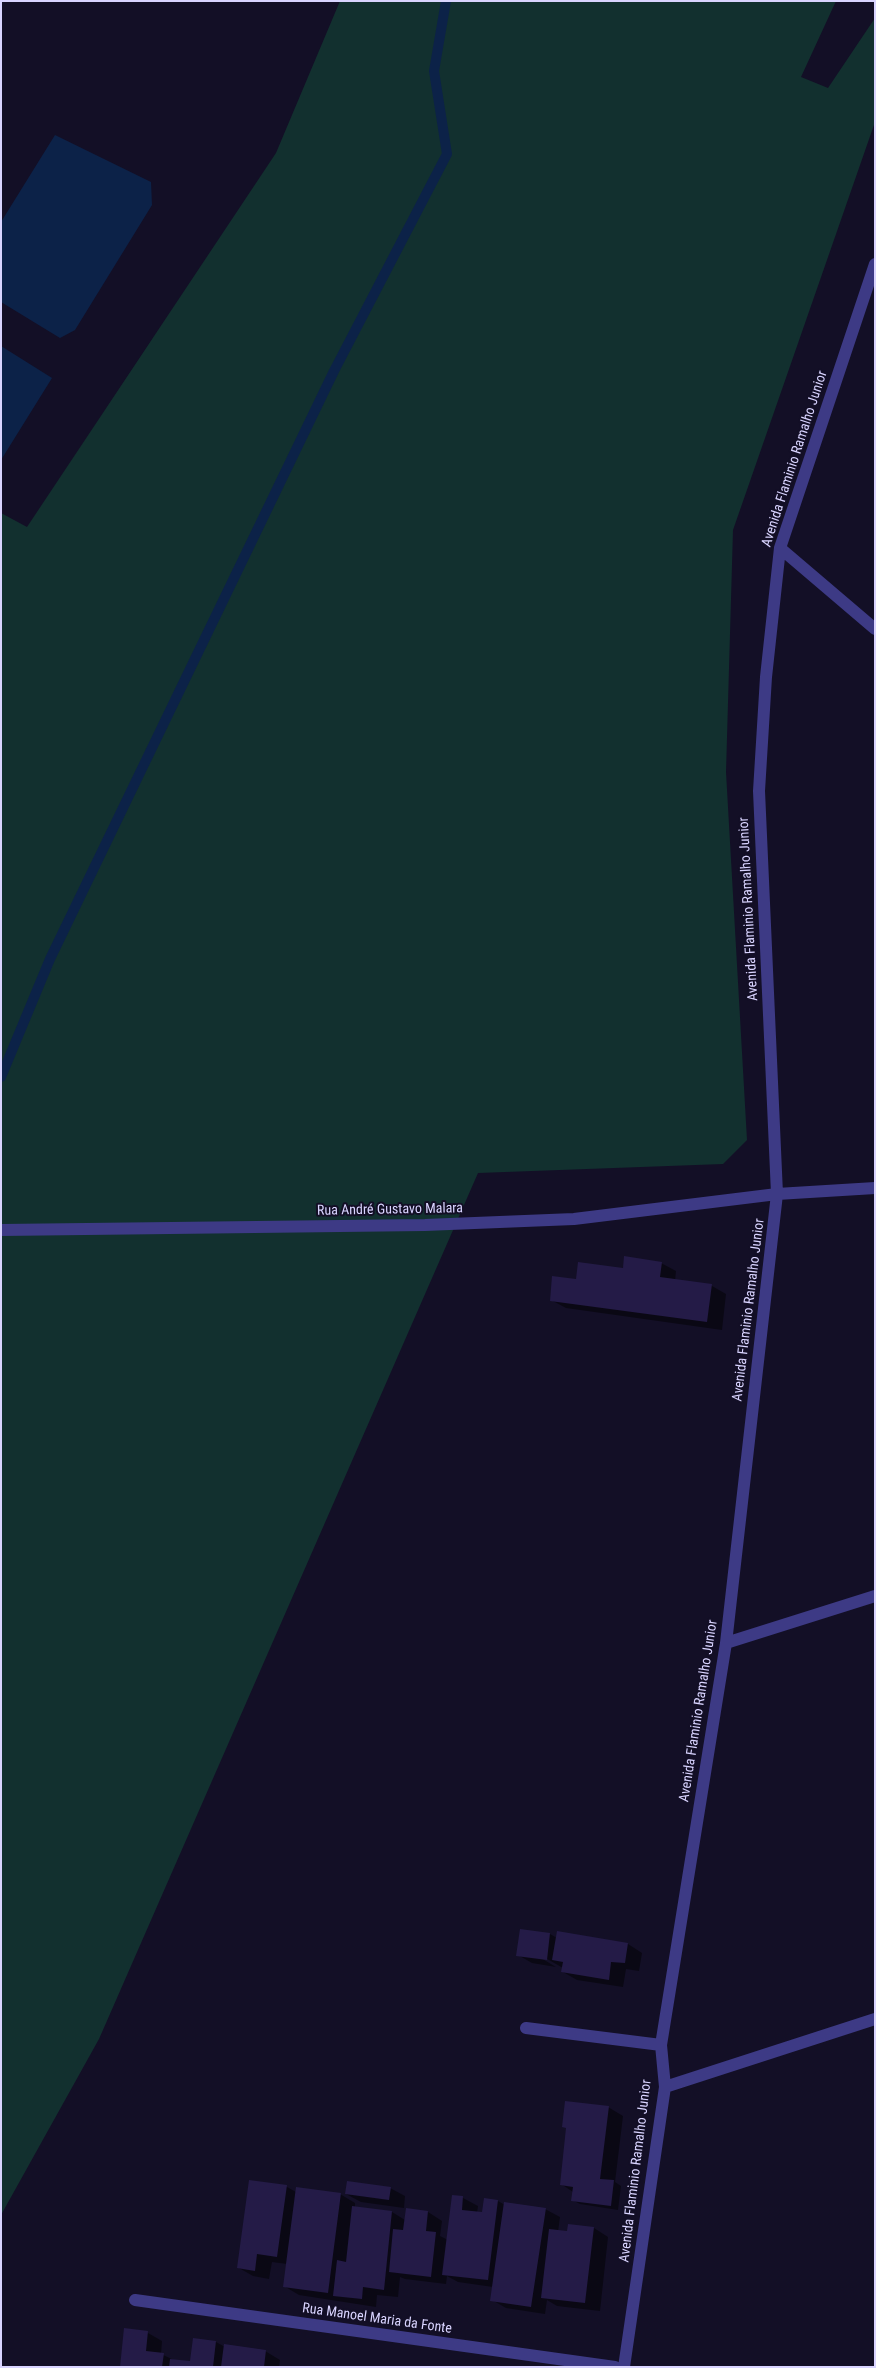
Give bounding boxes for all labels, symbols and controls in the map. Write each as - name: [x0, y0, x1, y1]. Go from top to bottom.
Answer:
- street label: Avenida Flaminio Ramalho Junior: [759, 369, 831, 549]
- street label: Avenida Flaminio Ramalho Junior: [736, 817, 762, 1001]
- street label: Rua André Gustavo Malara: [317, 1200, 463, 1220]
- street label: Avenida Flaminio Ramalho Junior: [729, 1218, 769, 1402]
- street label: Avenida Flaminio Ramalho Junior: [676, 1619, 722, 1803]
- street label: Avenida Flaminio Ramalho Junior: [616, 2079, 656, 2263]
- street label: Rua Manoel Maria da Fonte: [301, 2300, 453, 2338]

